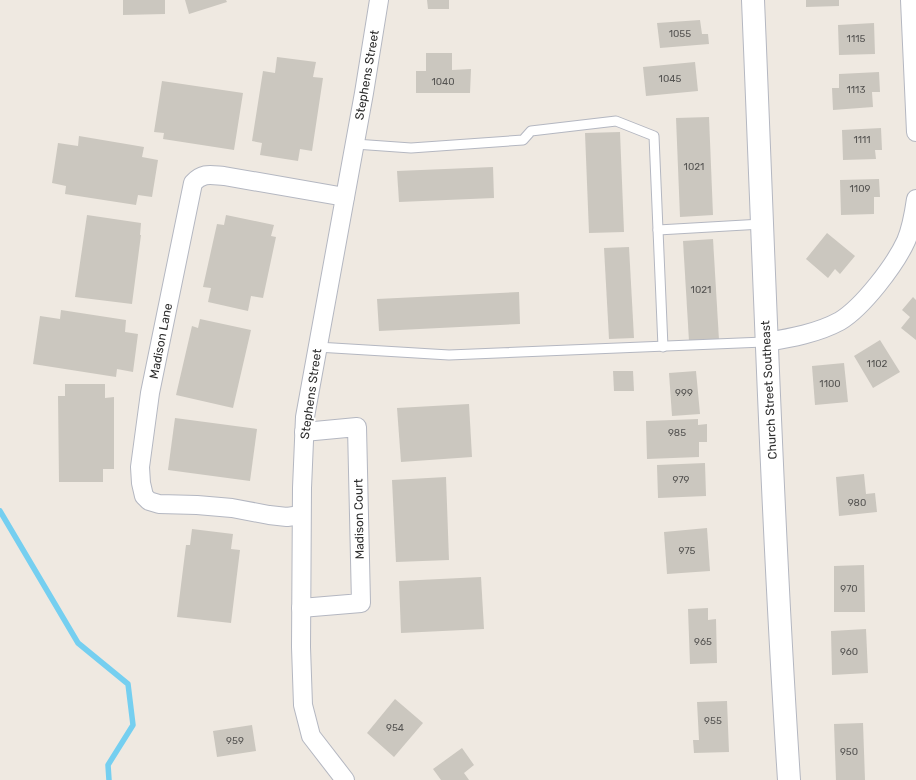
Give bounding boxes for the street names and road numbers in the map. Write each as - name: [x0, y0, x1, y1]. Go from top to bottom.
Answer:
- street label: Stephens Street: [352, 29, 382, 121]
- street label: Madison Lane: [147, 302, 175, 380]
- street label: Church Street Southeast: [758, 320, 780, 460]
- street label: Stephens Street: [298, 348, 324, 440]
- street label: Madison Court: [351, 478, 367, 560]

